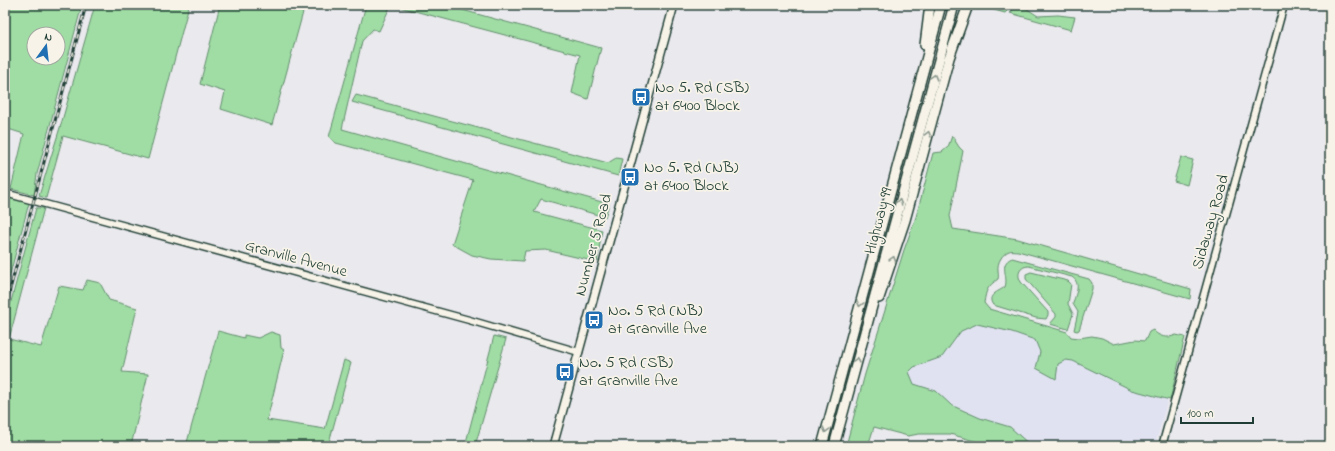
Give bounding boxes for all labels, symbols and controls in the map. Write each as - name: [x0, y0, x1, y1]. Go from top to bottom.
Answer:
- north arrow: [26, 26, 66, 66]
- text: N: [43, 29, 54, 46]
- one-way arrow: [929, 74, 938, 81]
- place label: No 5. Rd (SB) at 6400 Block: [655, 76, 749, 118]
- bus stop icon: No 5. Rd (SB) at 6400 Block: [630, 86, 652, 108]
- one-way arrow: [924, 131, 932, 137]
- place label: No 5. Rd (NB) at 6400 Block: [644, 156, 739, 198]
- bus stop icon: No 5. Rd (NB) at 6400 Block: [619, 166, 641, 188]
- street label: Sidaway Road: [1186, 172, 1236, 272]
- street label: Highway 99: [859, 185, 899, 257]
- street label: Number 5 Road: [569, 191, 619, 299]
- one-way arrow: [895, 199, 903, 205]
- street label: Granville Avenue: [242, 234, 351, 284]
- one-way arrow: [888, 256, 897, 263]
- place label: No. 5 Rd (NB) at Granville Ave: [608, 299, 708, 341]
- one-way arrow: [857, 301, 865, 307]
- bus stop icon: No. 5 Rd (NB) at Granville Ave: [583, 309, 605, 331]
- place label: No. 5 Rd (SB) at Granville Ave: [579, 351, 679, 393]
- one-way arrow: [852, 357, 861, 364]
- bus stop icon: No. 5 Rd (SB) at Granville Ave: [554, 361, 576, 383]
- scale bar: [1181, 399, 1253, 425]
- text: 100 m: [1187, 405, 1214, 423]
- one-way arrow: [823, 426, 831, 433]

